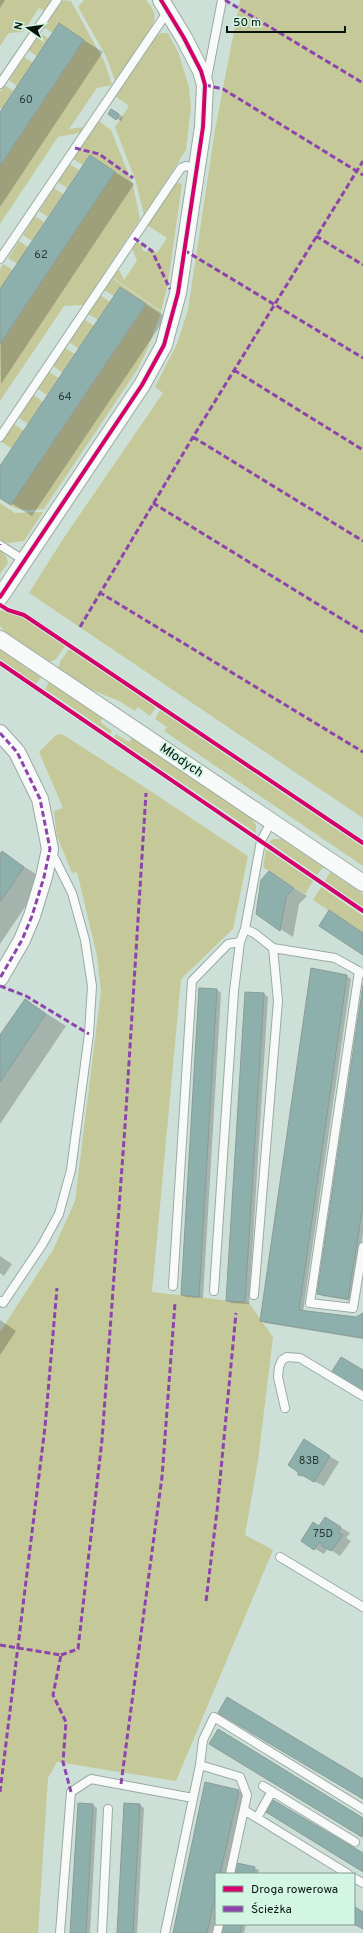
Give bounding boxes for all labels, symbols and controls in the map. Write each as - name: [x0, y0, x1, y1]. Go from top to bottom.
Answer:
- north arrow: [8, 8, 48, 48]
- scale bar: [227, 8, 345, 34]
- text: 50 m: [233, 15, 261, 31]
- text: N: [12, 21, 27, 31]
- house number: 60: [19, 93, 33, 107]
- house number: 62: [34, 248, 48, 262]
- house number: 64: [58, 390, 72, 404]
- street label: Młodych: [156, 741, 206, 781]
- house number: 83B: [299, 1454, 319, 1468]
- house number: 75D: [313, 1527, 333, 1541]
- legend: [215, 1873, 355, 1925]
- text: Droga rowerowa: [251, 1882, 338, 1898]
- text: Ścieżka: [251, 1902, 292, 1918]

